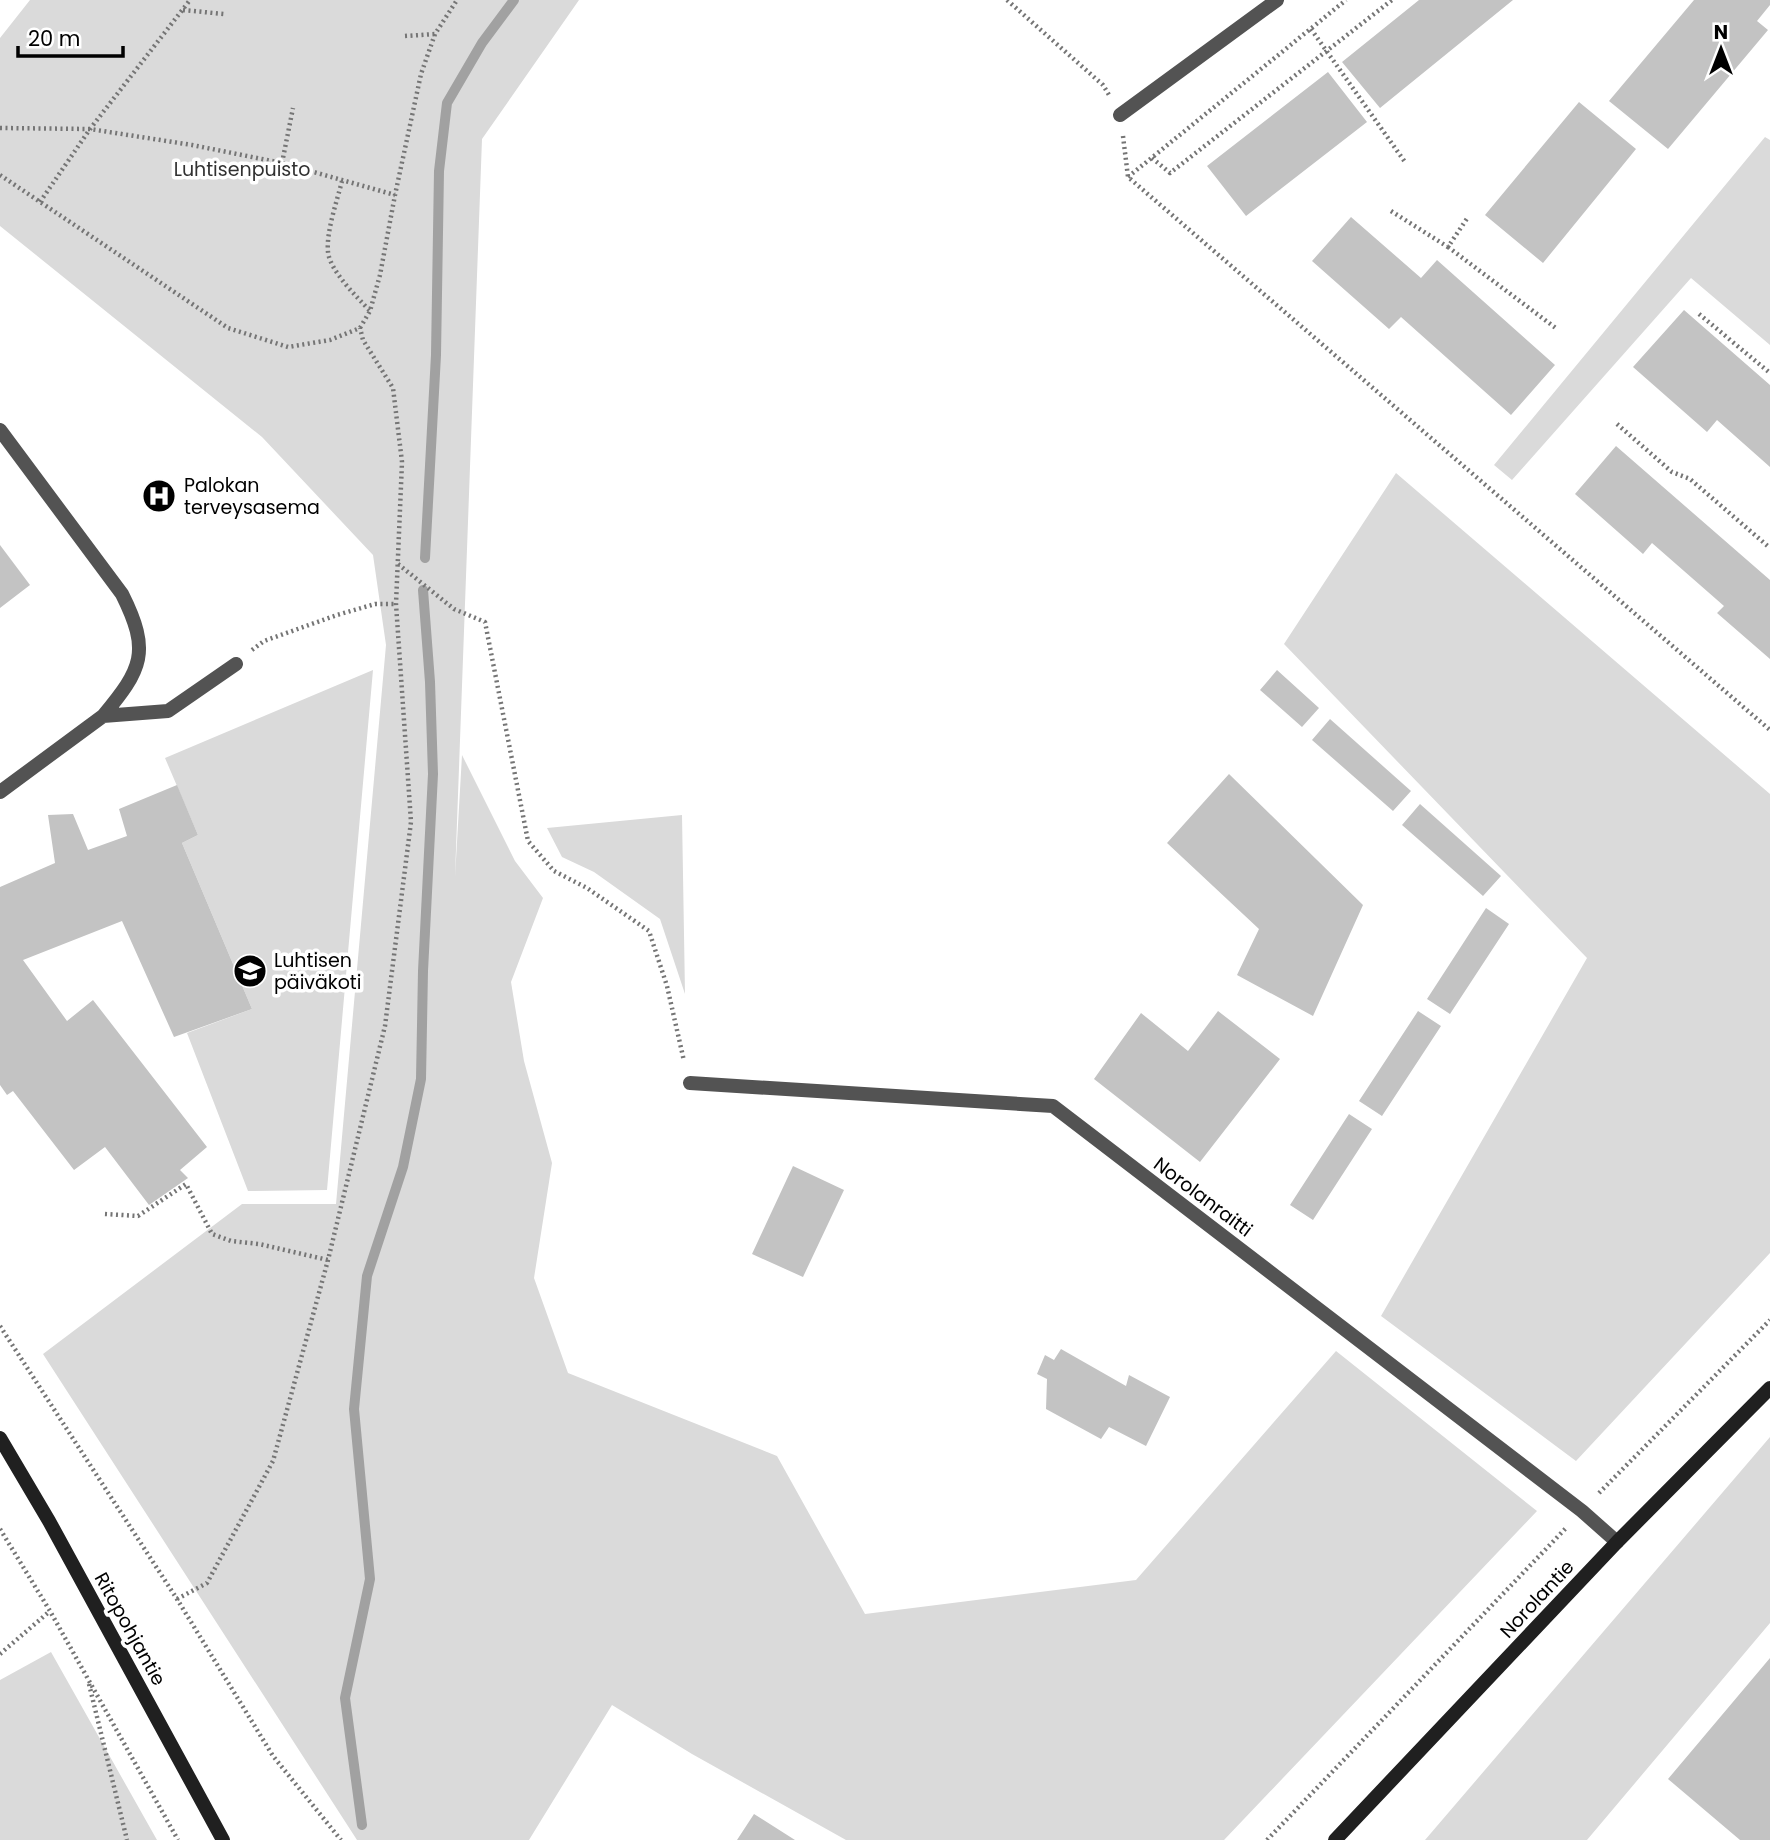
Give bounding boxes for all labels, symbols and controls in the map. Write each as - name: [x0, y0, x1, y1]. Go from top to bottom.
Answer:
- scale bar: [18, 14, 122, 58]
- north arrow: [1686, 14, 1756, 84]
- text: N: [1714, 19, 1728, 46]
- text: 20 m: [28, 24, 81, 53]
- park label: Luhtisenpuisto: [174, 156, 310, 183]
- place label: Palokan terveysasema: [184, 472, 320, 521]
- hospital icon: Palokan terveysasema: [140, 477, 178, 515]
- place label: Luhtisen päiväkoti: [274, 947, 361, 996]
- school or university icon: Luhtisen päiväkoti: [231, 952, 269, 990]
- street label: Norolanraitti: [1148, 1151, 1258, 1243]
- street label: Norolantie: [1494, 1554, 1580, 1644]
- street label: Ritopohjantie: [88, 1568, 172, 1690]

